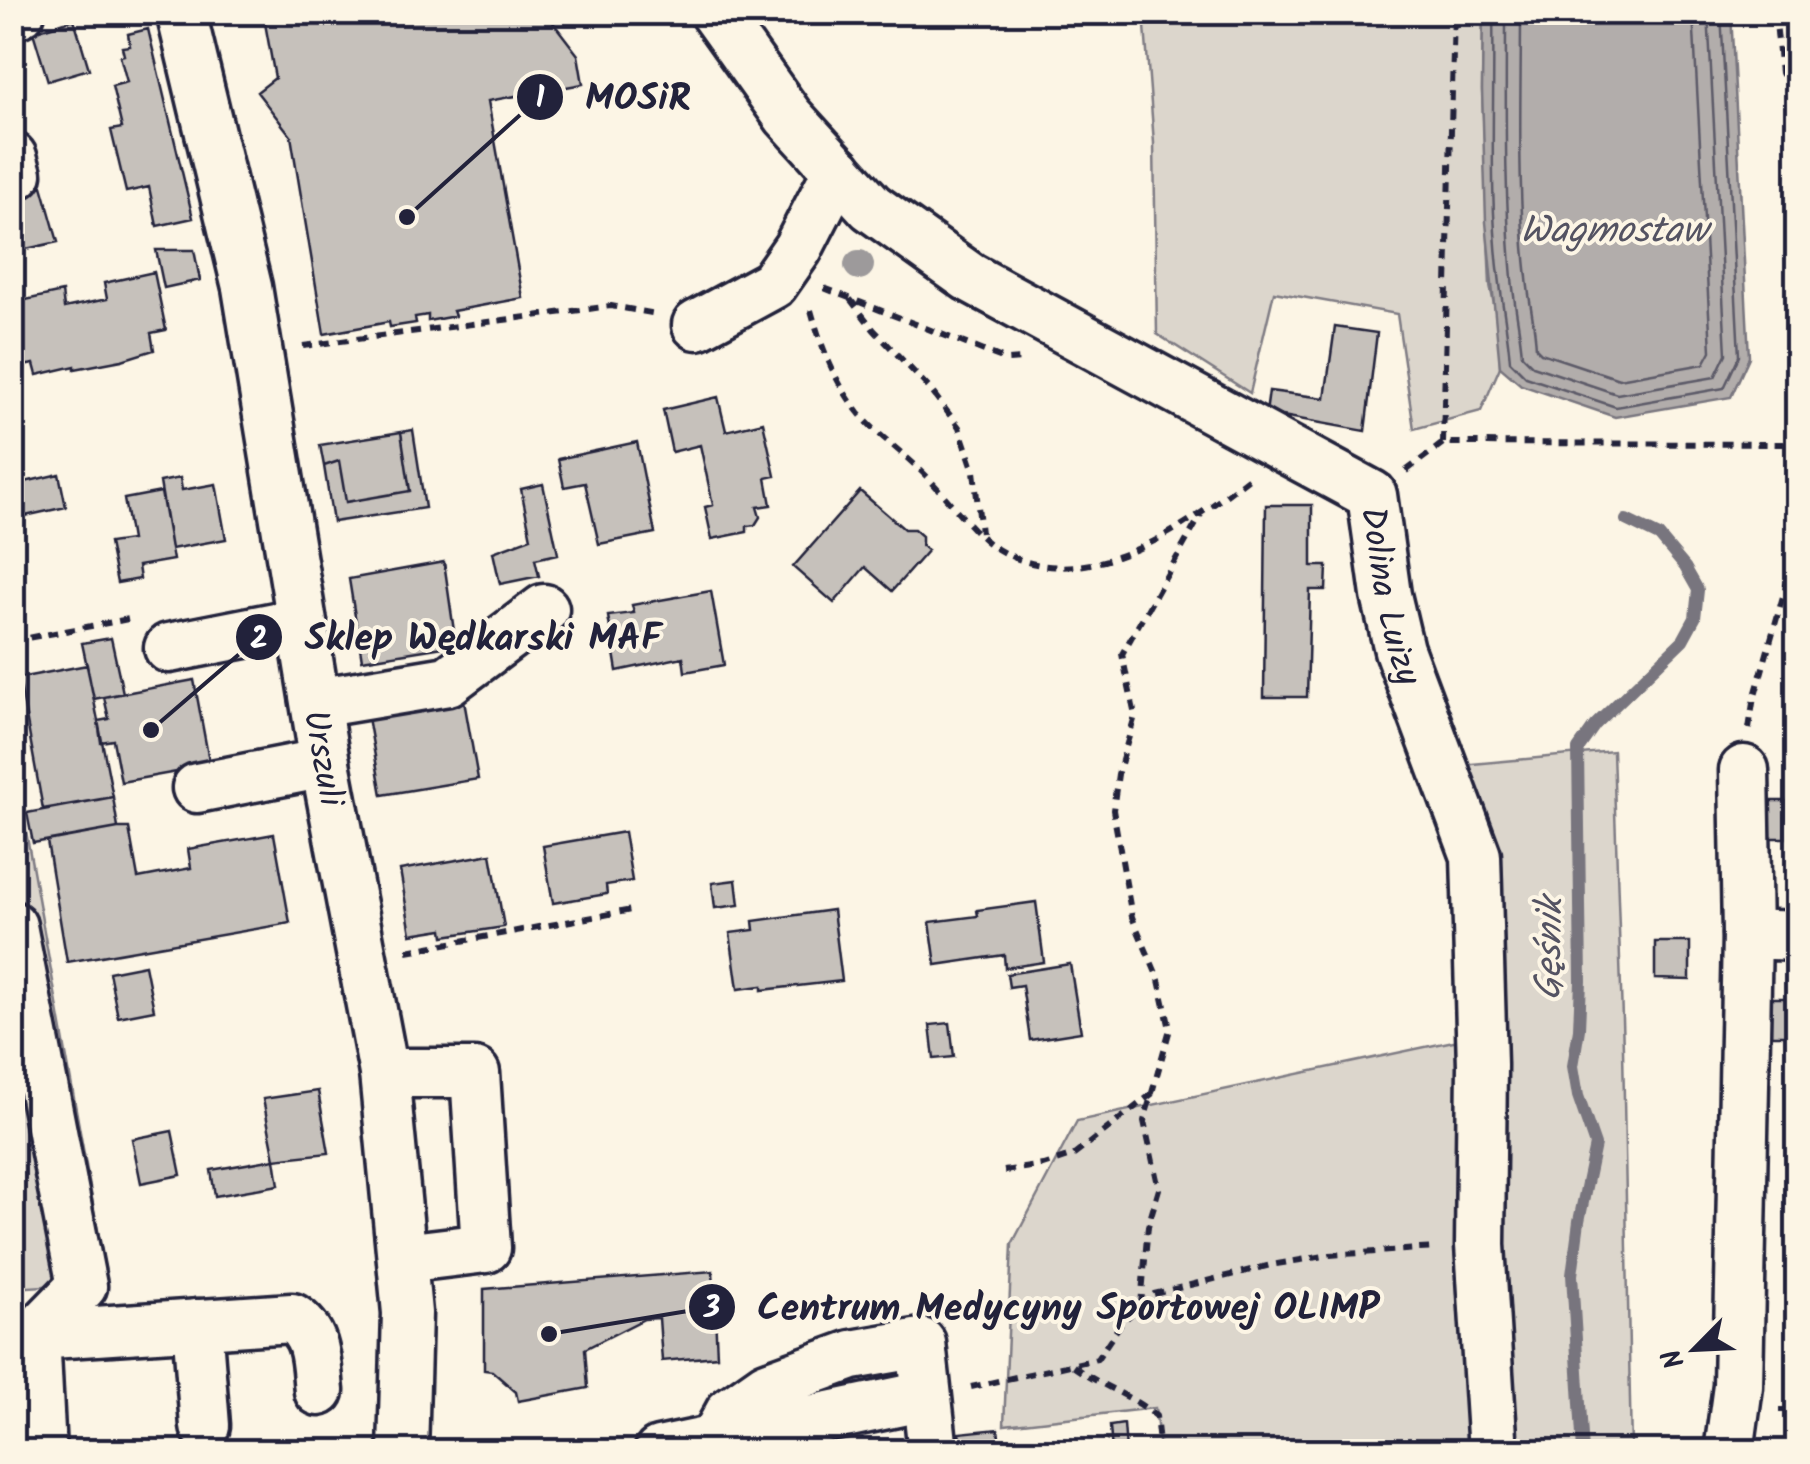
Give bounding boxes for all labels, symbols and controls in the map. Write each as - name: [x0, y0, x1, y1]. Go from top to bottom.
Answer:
- callout: MOSiR: [515, 63, 711, 131]
- text: MOSiR: [585, 70, 691, 130]
- text: 1: [535, 75, 545, 123]
- water label: Wagmostaw: [1520, 202, 1713, 262]
- street label: Dolina Luizy: [1343, 504, 1435, 695]
- callout: Sklep Wędkarski MAF: [234, 603, 682, 671]
- text: Sklep Wędkarski MAF: [304, 610, 664, 670]
- text: 2: [250, 616, 268, 664]
- street label: Urszuli: [286, 706, 358, 813]
- water label: Gęśnik: [1520, 892, 1582, 1001]
- callout: Centrum Medycyny Sportowej OLIMP: [687, 1273, 1399, 1341]
- text: Centrum Medycyny Sportowej OLIMP: [757, 1280, 1380, 1340]
- text: 3: [703, 1285, 720, 1333]
- north arrow: [1645, 1299, 1745, 1399]
- text: N: [1650, 1341, 1699, 1375]

